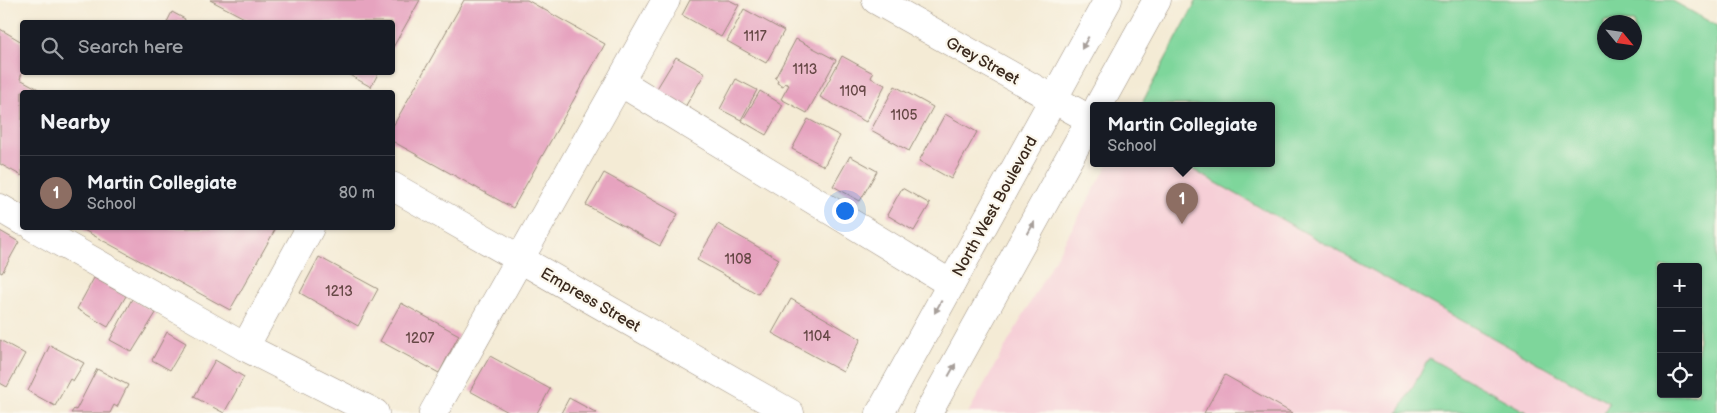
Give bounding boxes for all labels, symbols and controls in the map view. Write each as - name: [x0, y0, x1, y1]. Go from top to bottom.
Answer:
- north arrow: [1597, 15, 1642, 60]
- search box: [20, 20, 395, 75]
- house number: 1117: [743, 28, 767, 45]
- street label: Grey Street: [942, 33, 1022, 89]
- icon: search: [38, 34, 66, 62]
- one-way arrow: [1081, 35, 1089, 50]
- text: Search here: [78, 36, 183, 59]
- house number: 1113: [793, 61, 817, 78]
- house number: 1109: [839, 83, 867, 100]
- popup: [1090, 102, 1275, 167]
- house number: 1105: [890, 107, 918, 124]
- text: Nearby: [40, 110, 110, 135]
- text: Martin Collegiate: [1107, 114, 1258, 137]
- street label: North West Boulevard: [949, 133, 1042, 280]
- text: School: [1107, 137, 1156, 156]
- text: Martin Collegiate: [87, 172, 237, 195]
- pin: 1: [1166, 183, 1198, 224]
- text: 1: [53, 184, 59, 203]
- text: 80 m: [339, 184, 375, 203]
- text: School: [87, 195, 136, 214]
- your location: [832, 198, 858, 224]
- one-way arrow: [1026, 222, 1035, 235]
- house number: 1108: [724, 251, 752, 268]
- map controls: [1657, 263, 1702, 398]
- button: +: [1657, 263, 1702, 308]
- street label: Empress Street: [537, 264, 643, 337]
- house number: 1213: [325, 283, 353, 300]
- one-way arrow: [934, 300, 942, 315]
- button: −: [1657, 308, 1702, 353]
- house number: 1104: [803, 328, 831, 345]
- house number: 1207: [406, 330, 435, 347]
- button: locate: [1657, 353, 1702, 398]
- one-way arrow: [948, 363, 956, 378]

